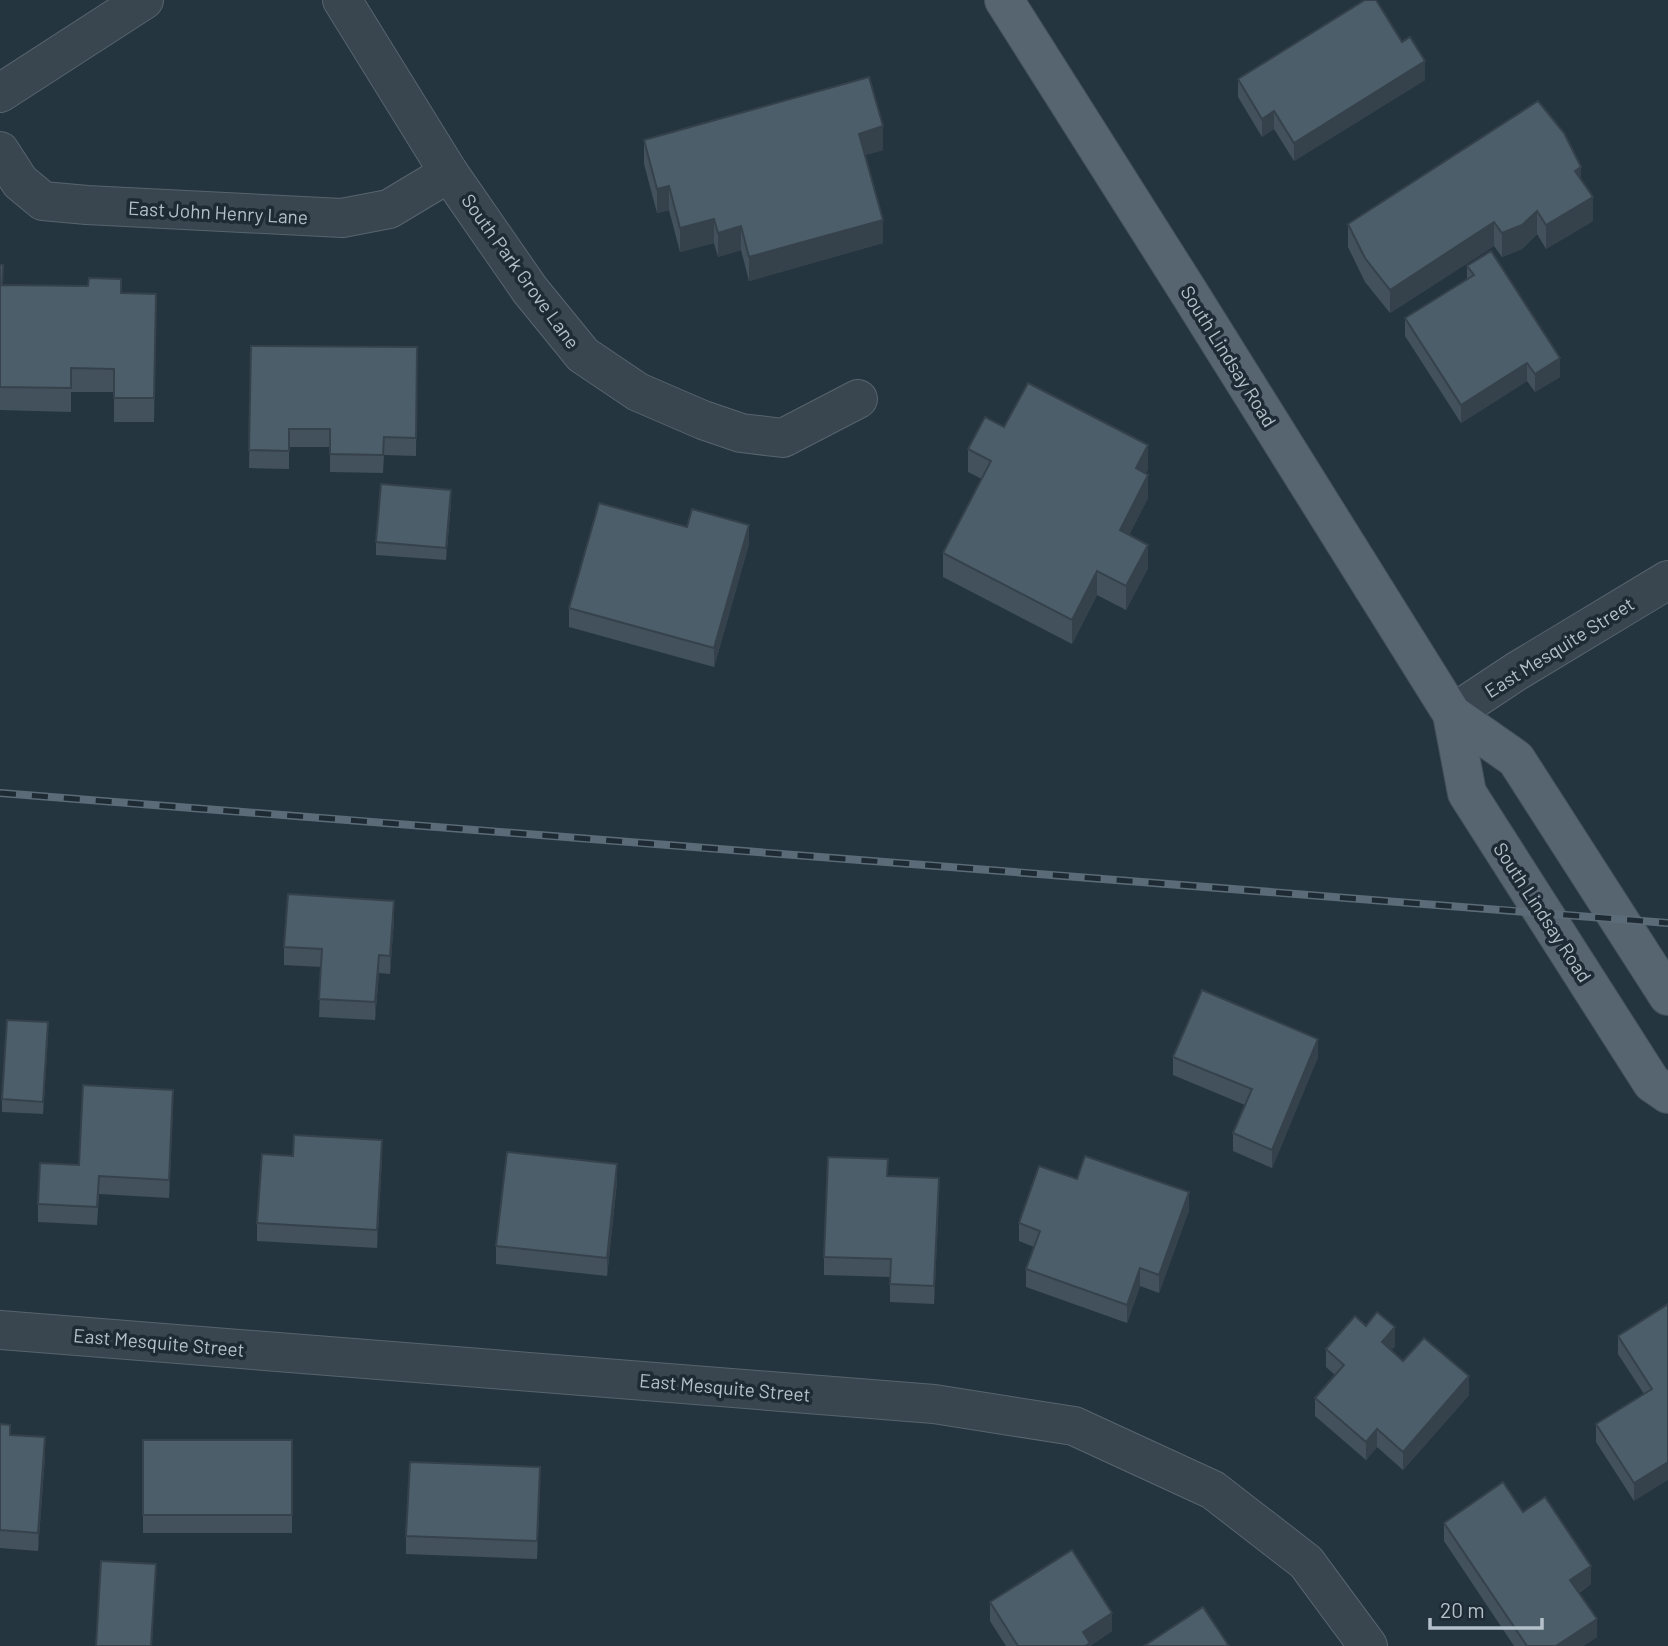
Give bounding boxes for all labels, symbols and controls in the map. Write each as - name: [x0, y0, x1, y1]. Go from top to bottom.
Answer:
- street label: South Park Grove Lane: [457, 189, 585, 353]
- street label: East John Henry Lane: [127, 196, 309, 228]
- street label: South Lindsay Road: [1176, 281, 1282, 431]
- street label: East Mesquite Street: [1480, 592, 1638, 702]
- street label: South Lindsay Road: [1489, 838, 1597, 986]
- street label: East Mesquite Street: [72, 1323, 246, 1361]
- street label: East Mesquite Street: [638, 1368, 812, 1406]
- scale bar: [1430, 1586, 1542, 1630]
- text: 20 m: [1440, 1597, 1485, 1622]

